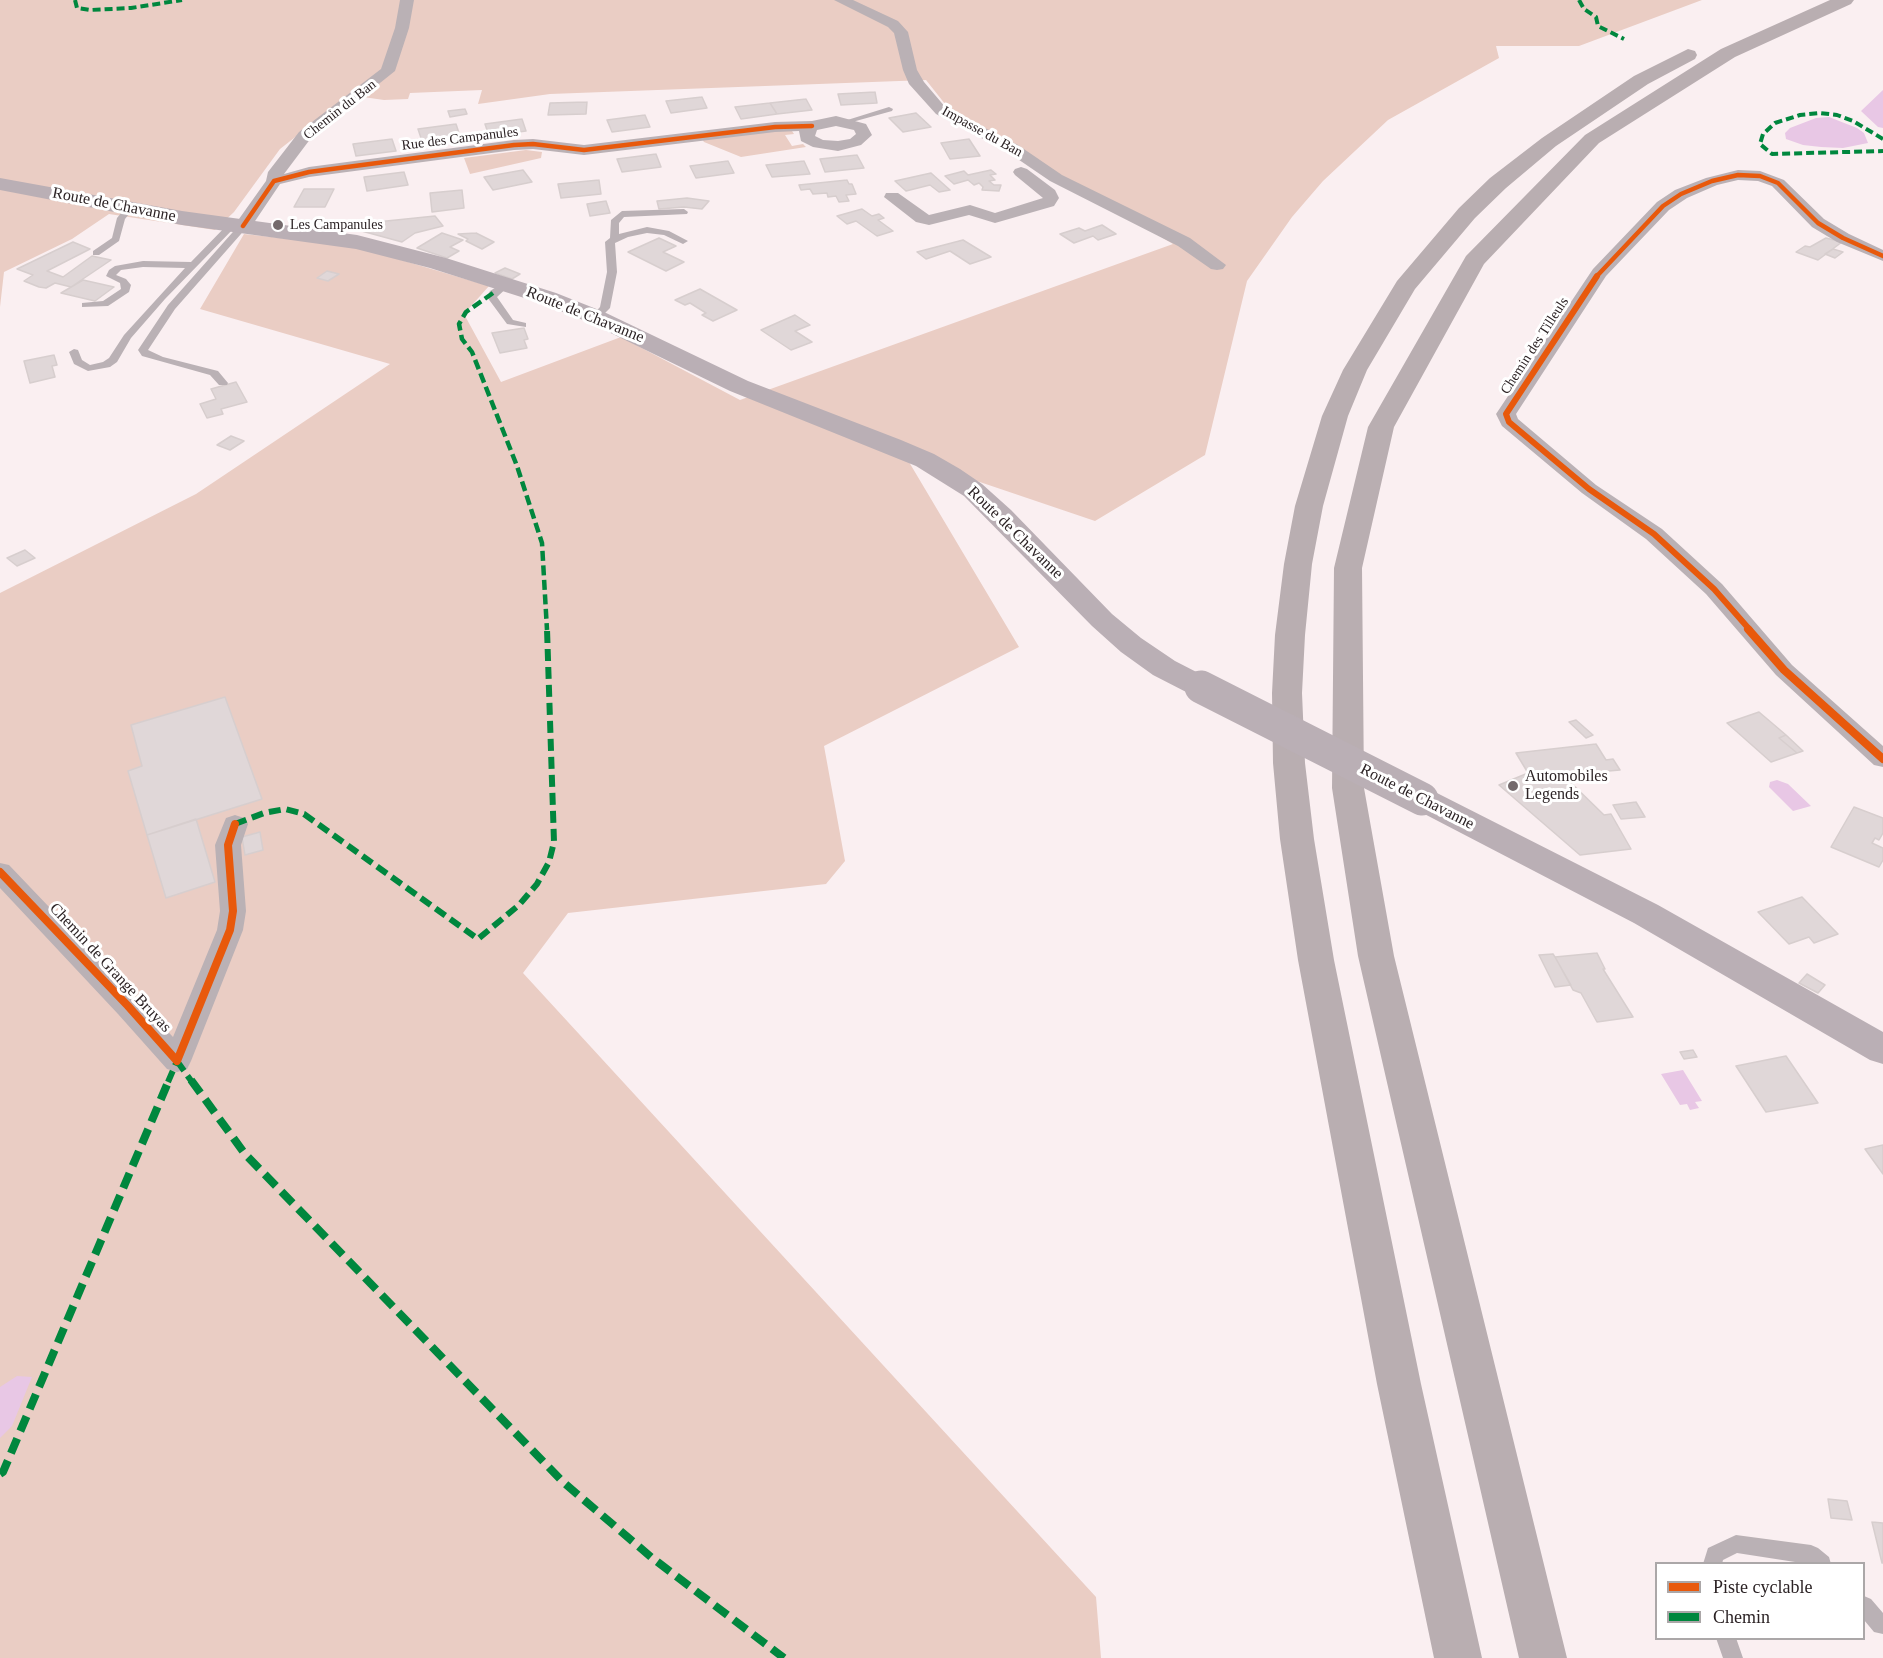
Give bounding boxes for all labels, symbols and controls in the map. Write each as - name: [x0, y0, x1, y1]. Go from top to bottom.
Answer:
- street label: Chemin du Ban: [300, 76, 380, 144]
- street label: Impasse du Ban: [939, 103, 1025, 161]
- street label: Rue des Campanules: [401, 124, 519, 154]
- street label: Route de Chavanne: [51, 184, 177, 226]
- place label: Les Campanules: [290, 217, 383, 233]
- marker: Les Campanules: [271, 218, 285, 232]
- street label: Route de Chavanne: [523, 283, 647, 347]
- street label: Chemin des Tilleuls: [1497, 294, 1573, 398]
- street label: Route de Chavanne: [963, 483, 1067, 583]
- street label: Route de Chavanne: [1357, 760, 1477, 834]
- place label: Automobiles Legends: [1525, 767, 1608, 805]
- marker: Automobiles Legends: [1506, 779, 1520, 793]
- street label: Chemin de Grange Bruyas: [45, 899, 175, 1037]
- legend: [1655, 1562, 1865, 1640]
- text: Piste cyclable: [1713, 1577, 1812, 1597]
- text: Chemin: [1713, 1607, 1770, 1627]

